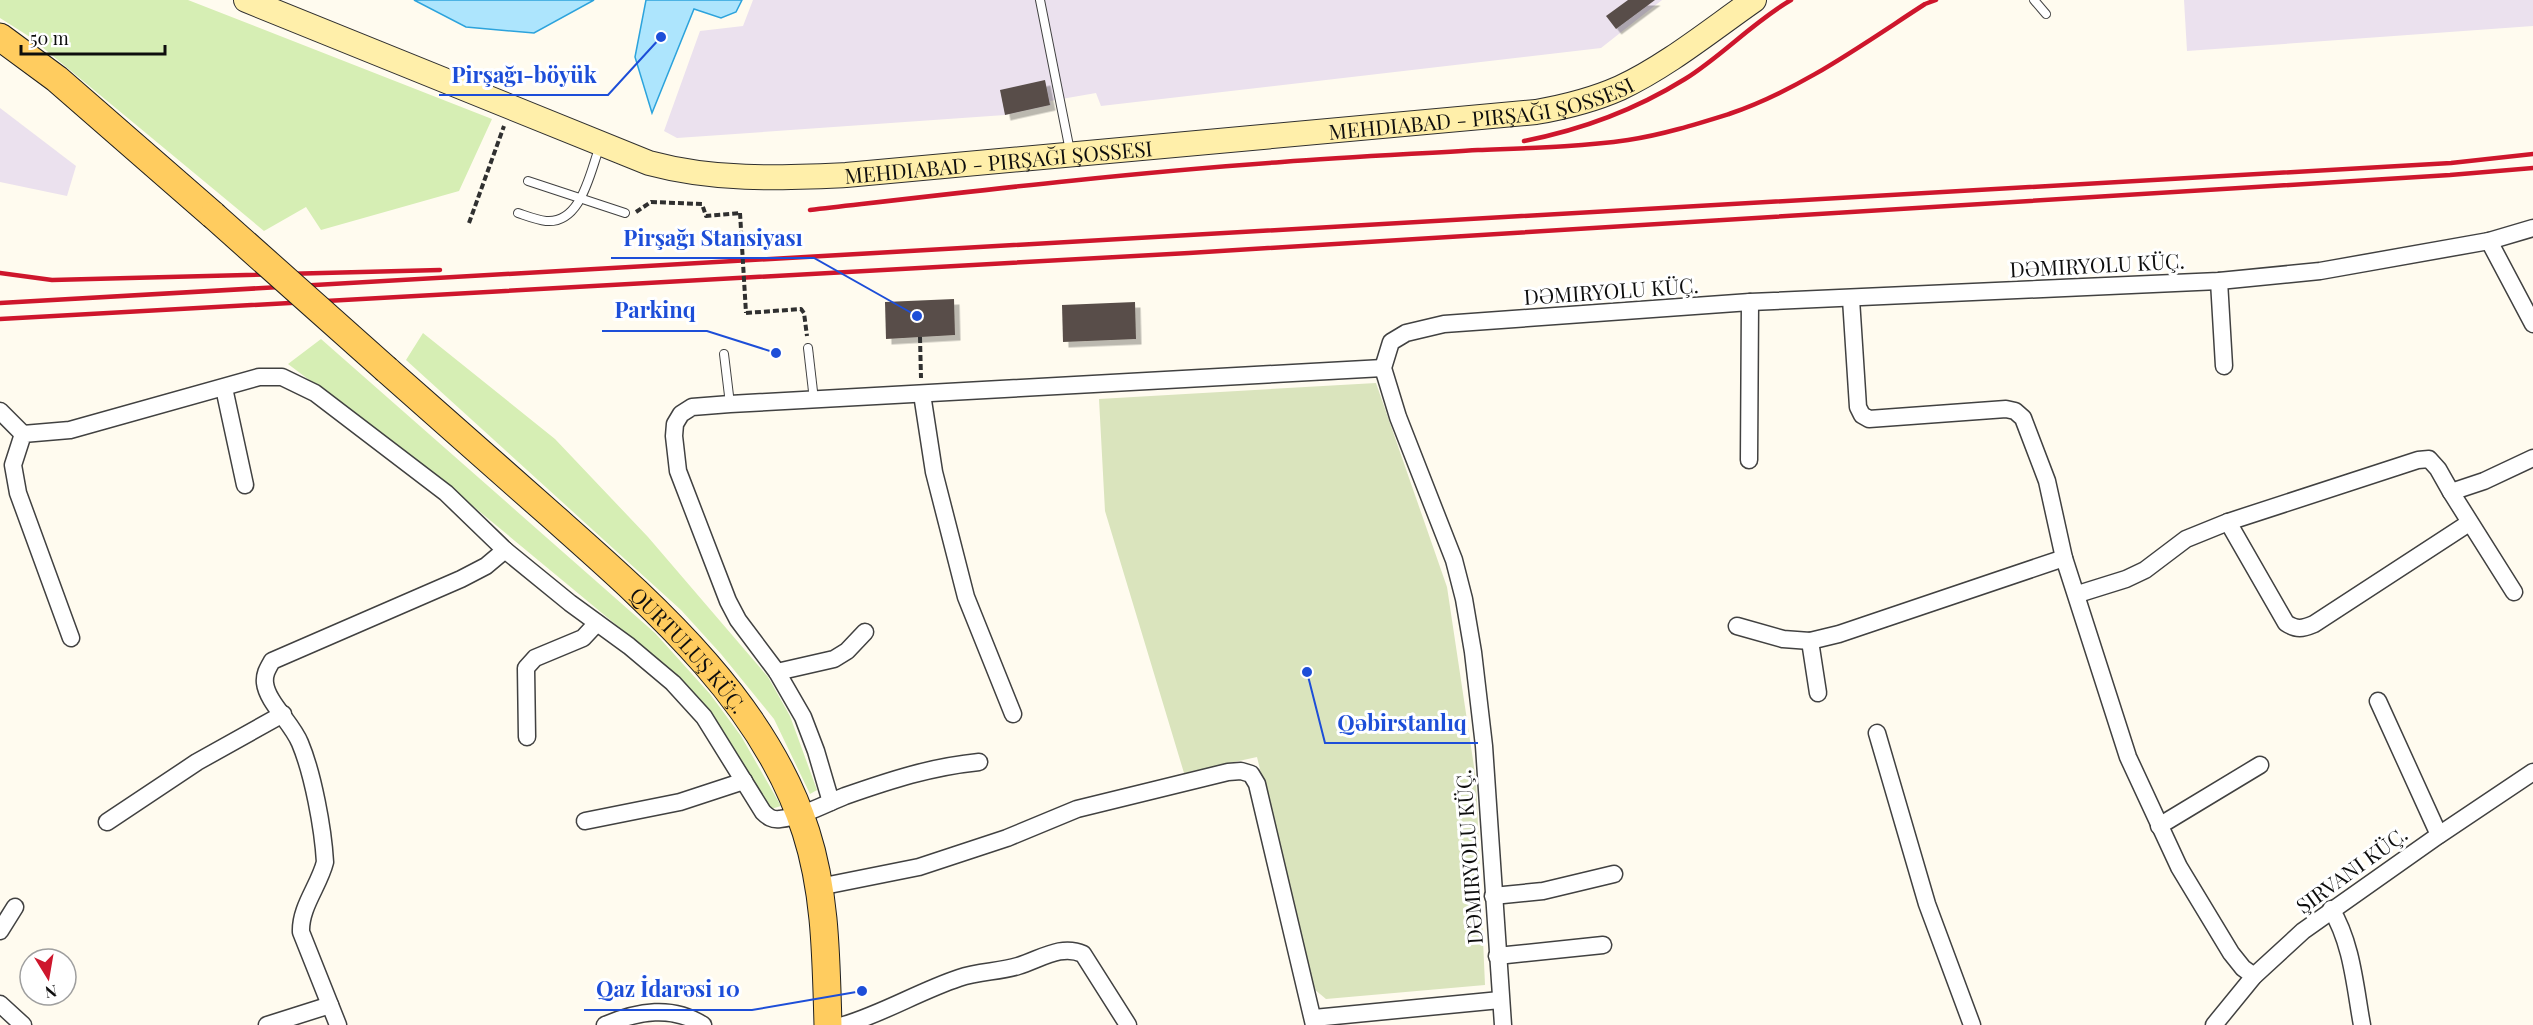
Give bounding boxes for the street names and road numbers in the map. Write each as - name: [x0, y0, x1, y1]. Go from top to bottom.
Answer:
- street label: MEHDIABAD - PIRŞAĞI ŞOSSESI: [1327, 70, 1638, 145]
- street label: MEHDIABAD - PIRŞAĞI ŞOSSESI: [843, 133, 1154, 189]
- street label: DƏMIRYOLU KÜÇ.: [2009, 245, 2185, 283]
- street label: DƏMIRYOLU KÜÇ.: [1523, 270, 1699, 310]
- street label: QURTULUŞ KÜÇ.: [625, 580, 754, 718]
- street label: DƏMIRYOLU KÜÇ.: [1448, 769, 1488, 945]
- street label: ŞIRVANI KÜÇ.: [2290, 819, 2412, 919]

